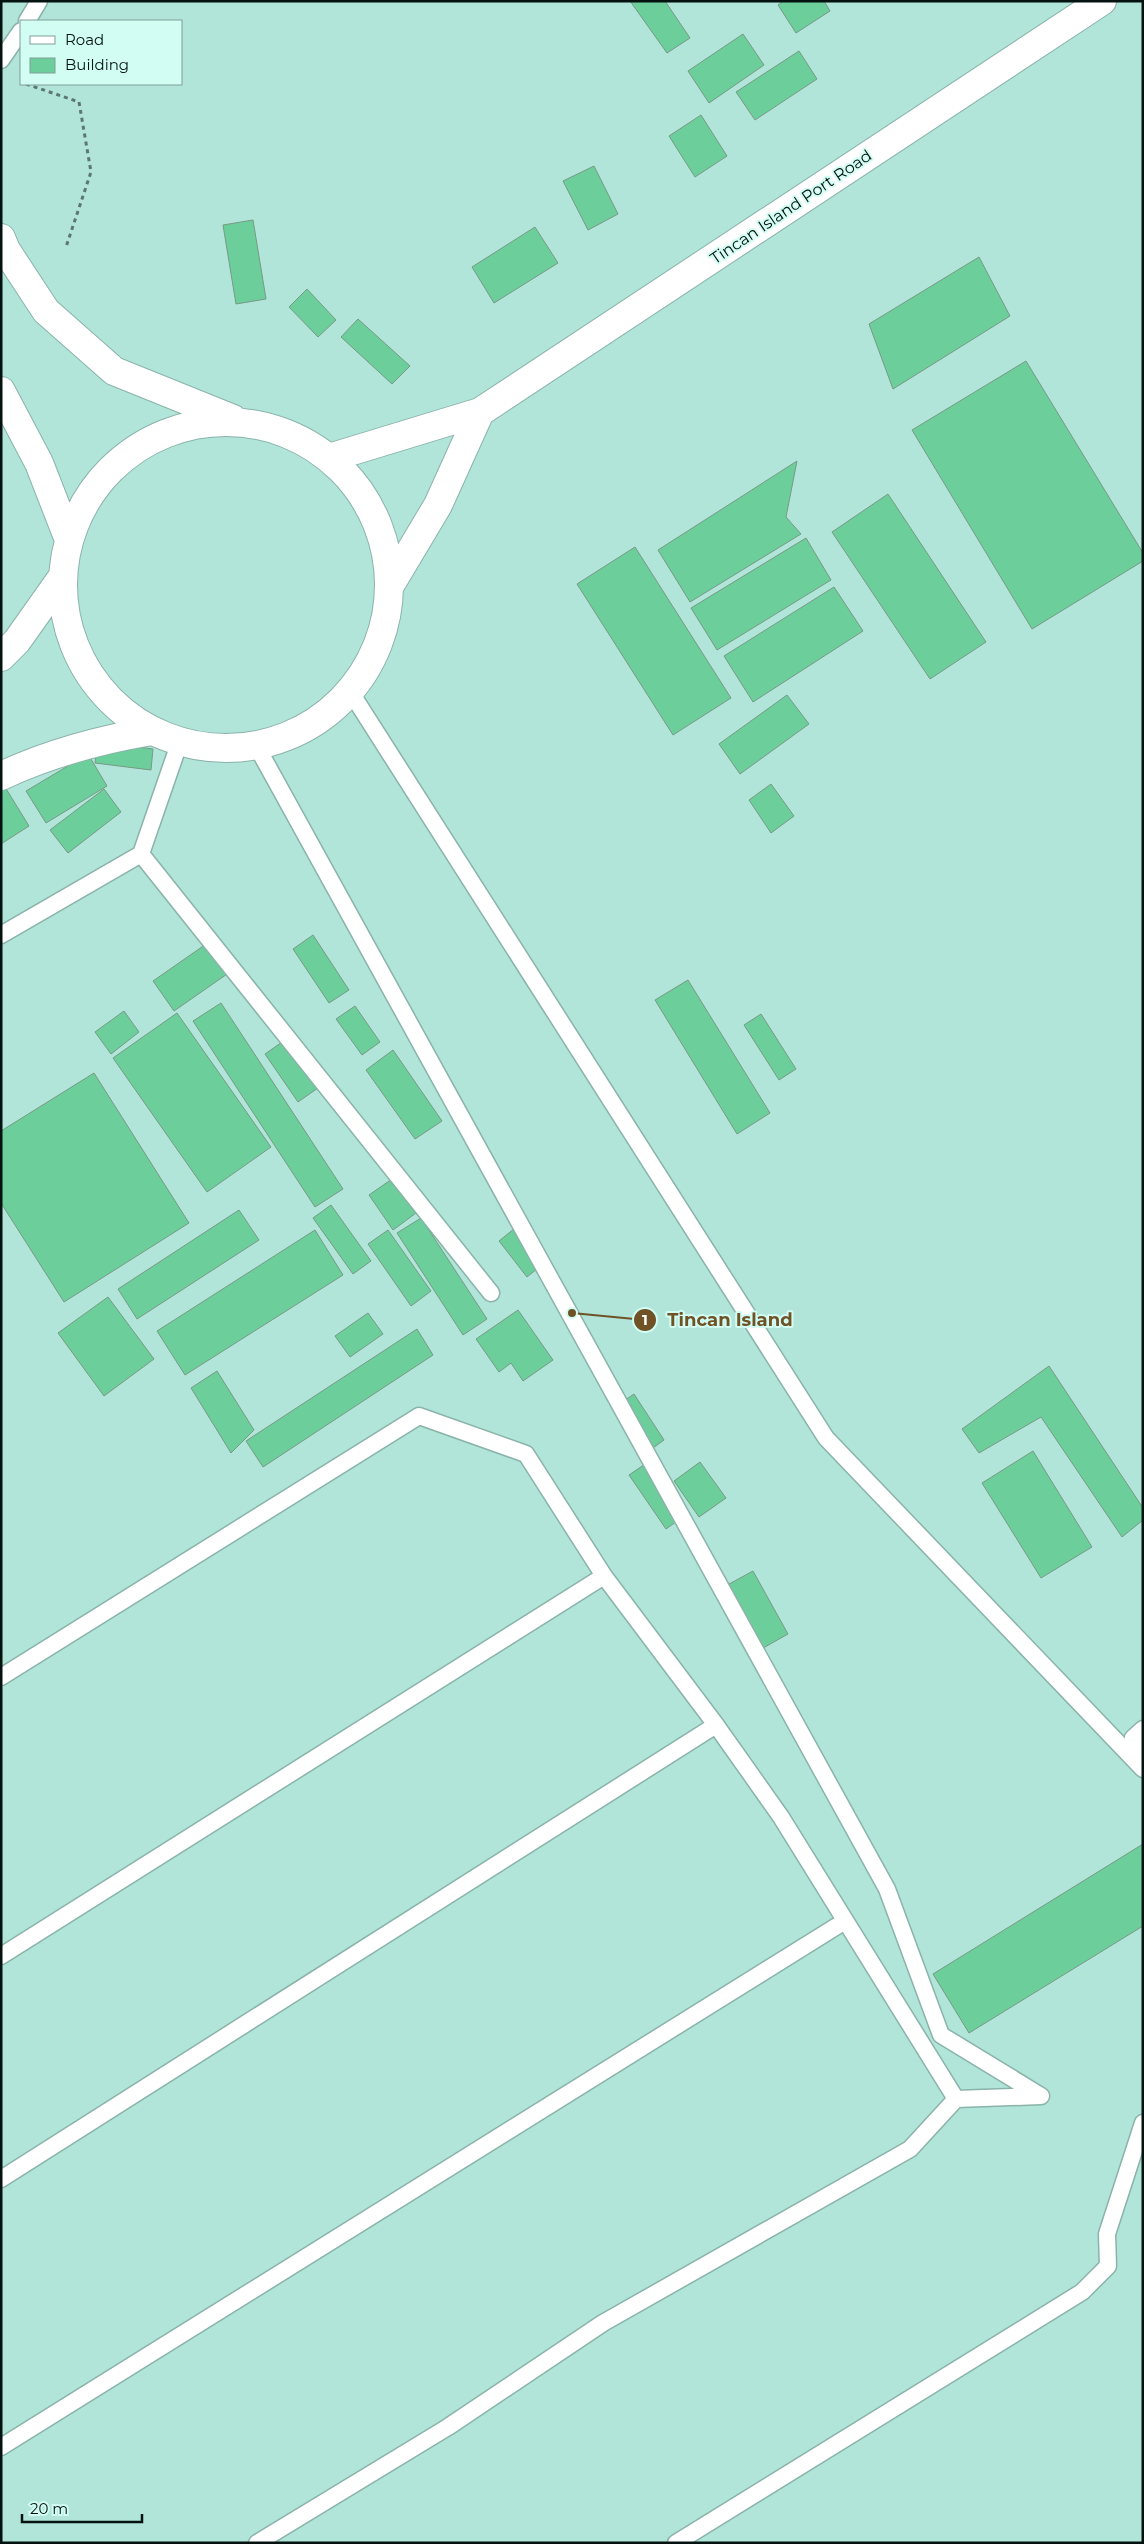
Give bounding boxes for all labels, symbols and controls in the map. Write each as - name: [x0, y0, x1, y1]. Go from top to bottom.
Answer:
- legend: [20, 20, 182, 85]
- text: Road: [65, 30, 104, 49]
- text: Building: [65, 55, 129, 74]
- street label: Tincan Island Port Road: [707, 146, 875, 268]
- callout: Tincan Island: [632, 1303, 803, 1336]
- text: Tincan Island: [667, 1309, 793, 1331]
- text: 1: [642, 1310, 648, 1329]
- scale bar: [22, 2492, 142, 2524]
- text: 20 m: [30, 2499, 68, 2518]

